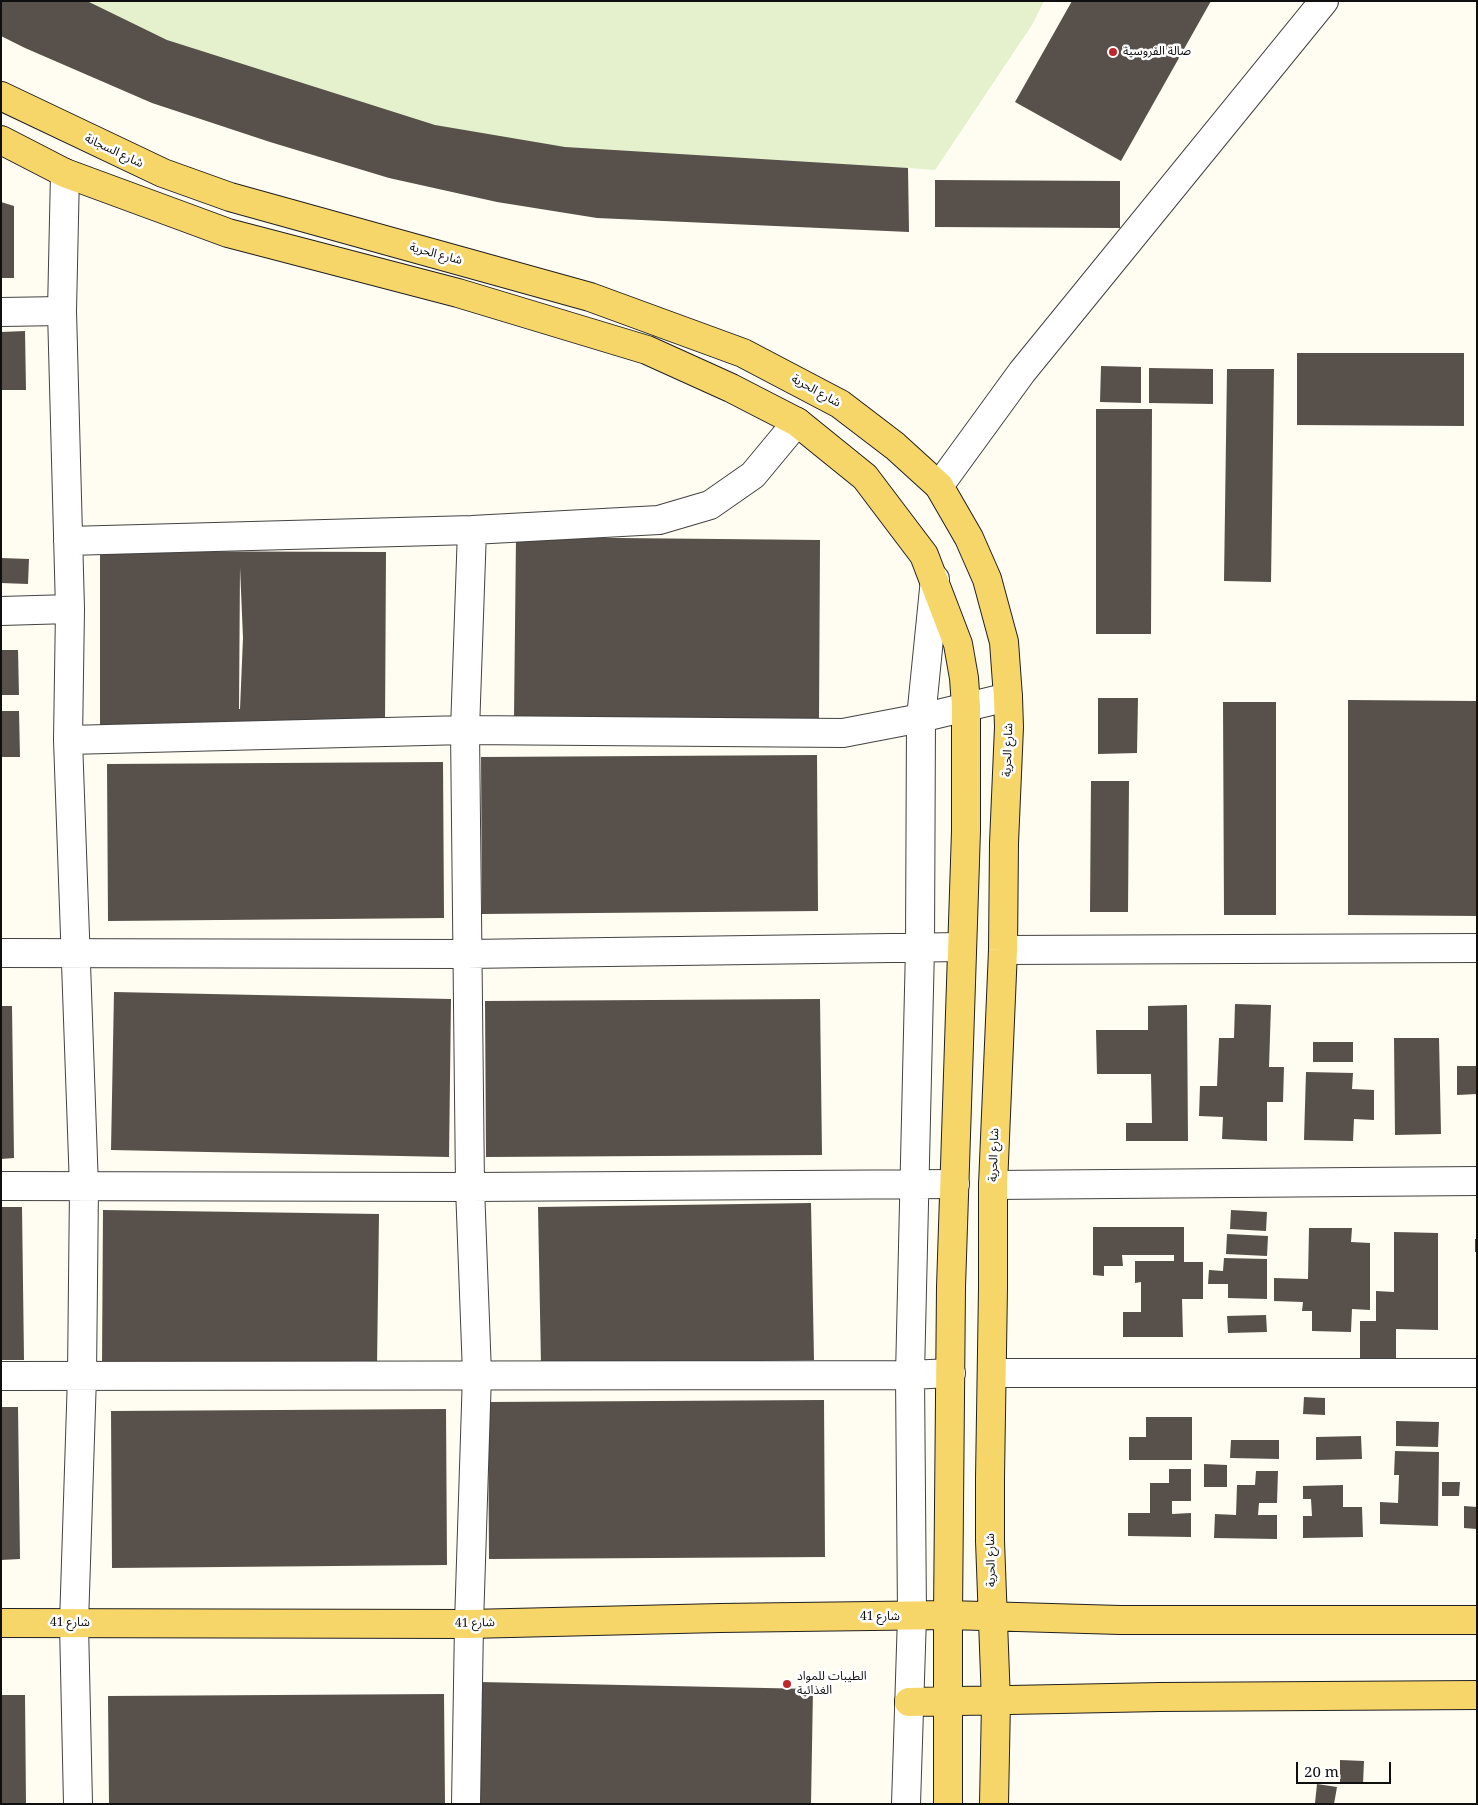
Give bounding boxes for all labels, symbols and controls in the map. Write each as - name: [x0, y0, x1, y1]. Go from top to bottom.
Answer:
- place label: صالة الفروسية: [1123, 45, 1191, 59]
- marker: صالة الفروسية: [1107, 46, 1119, 58]
- street label: شارع السجانة: [82, 131, 146, 171]
- street label: شارع الحرية: [408, 240, 464, 268]
- street label: شارع الحرية: [789, 372, 843, 410]
- street label: شارع الحرية: [1000, 723, 1016, 777]
- street label: شارع الحرية: [986, 1128, 1002, 1182]
- street label: شارع الحرية: [983, 1533, 999, 1587]
- street label: شارع 41: [860, 1610, 900, 1624]
- street label: شارع 41: [455, 1615, 495, 1631]
- street label: شارع 41: [50, 1616, 90, 1630]
- place label: الطيبات للمواد الغذائية: [797, 1670, 867, 1698]
- marker: الطيبات للمواد الغذائية: [781, 1678, 793, 1690]
- scale bar: [1298, 1752, 1393, 1784]
- text: 20 m: [1304, 1761, 1339, 1781]

